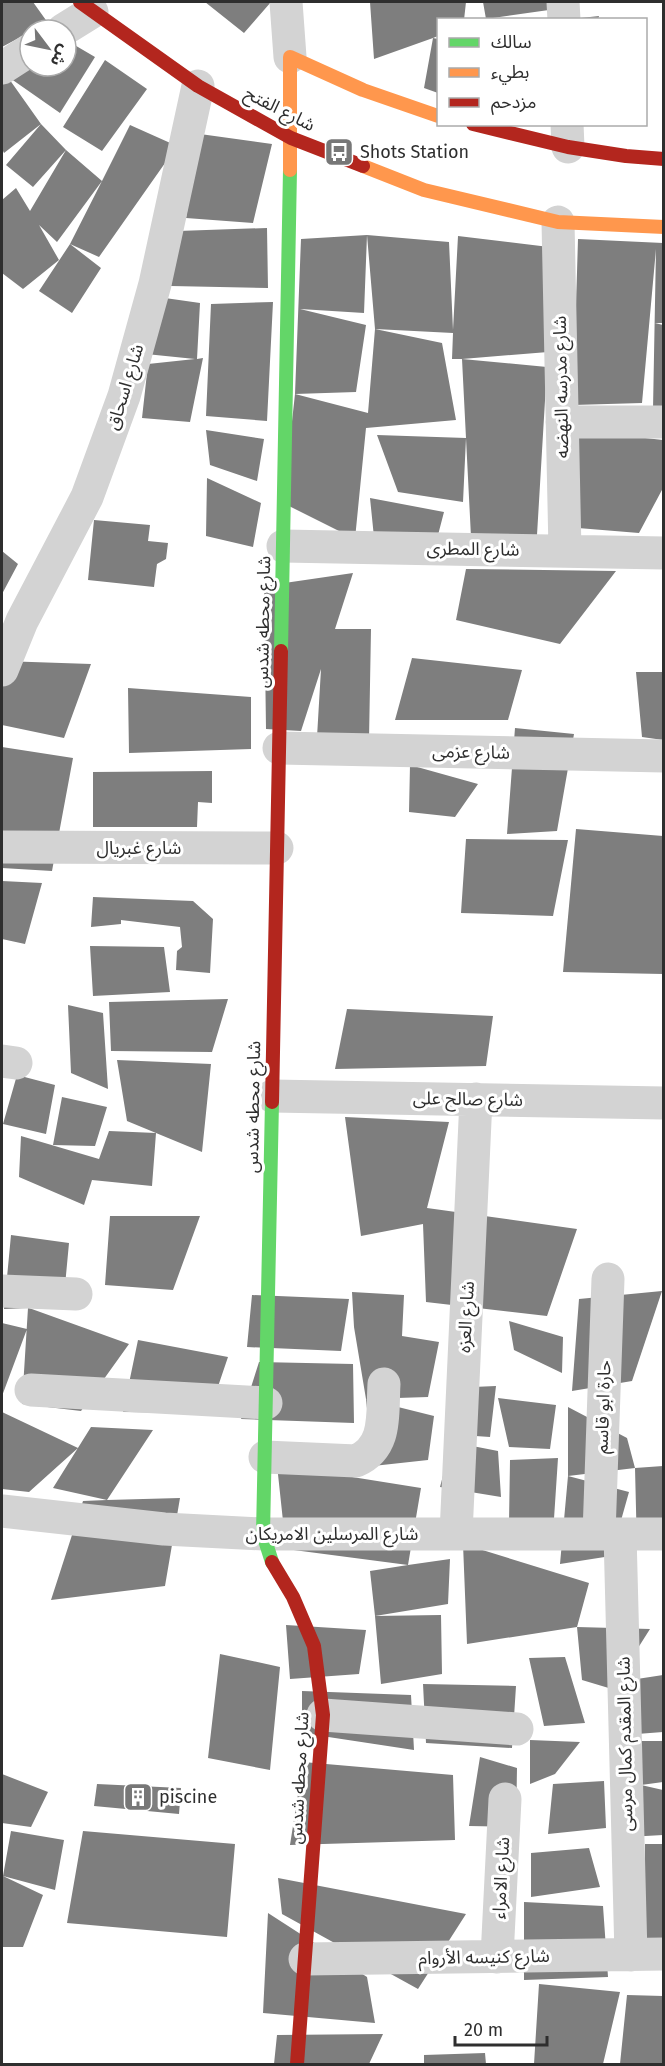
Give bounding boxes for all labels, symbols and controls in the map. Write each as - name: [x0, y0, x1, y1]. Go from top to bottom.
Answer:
- north arrow: [18, 18, 78, 78]
- legend: [437, 18, 647, 126]
- text: سالك: [491, 31, 532, 53]
- text: ش: [46, 41, 74, 70]
- text: بطيء: [491, 61, 529, 85]
- street label: شارع الفتح: [240, 82, 319, 139]
- text: مزدحم: [491, 91, 536, 115]
- bus stop icon: Shots Station: [323, 136, 355, 168]
- place label: Shots Station: [360, 141, 469, 163]
- street label: شارع مدرسه النهضه: [549, 315, 576, 459]
- street label: شارع اسحاق: [101, 341, 151, 434]
- street label: شارع المطرى: [426, 537, 520, 564]
- street label: شارع محطه شدس: [251, 556, 278, 688]
- street label: شارع عزمى: [432, 740, 510, 767]
- street label: شارع غبريال: [97, 837, 181, 862]
- street label: شارع محطه شدس: [241, 1041, 268, 1173]
- street label: شارع صالح على: [413, 1087, 523, 1114]
- street label: شارع العزه: [453, 1281, 482, 1354]
- street label: حارة ابو قاسم: [590, 1360, 618, 1454]
- street label: شارع المرسلين الامريكان: [246, 1523, 418, 1548]
- street label: شارع المقدم كمال مرسى: [612, 1656, 641, 1832]
- street label: شارع محطه شدس: [285, 1711, 316, 1845]
- building icon: piscine: [122, 1781, 154, 1813]
- place label: piscine: [159, 1786, 217, 1808]
- street label: شارع الامراء: [488, 1836, 517, 1920]
- street label: شارع كنيسه الأروام: [418, 1945, 550, 1972]
- scale bar: [455, 2009, 546, 2047]
- text: 20 m: [464, 2019, 503, 2041]

